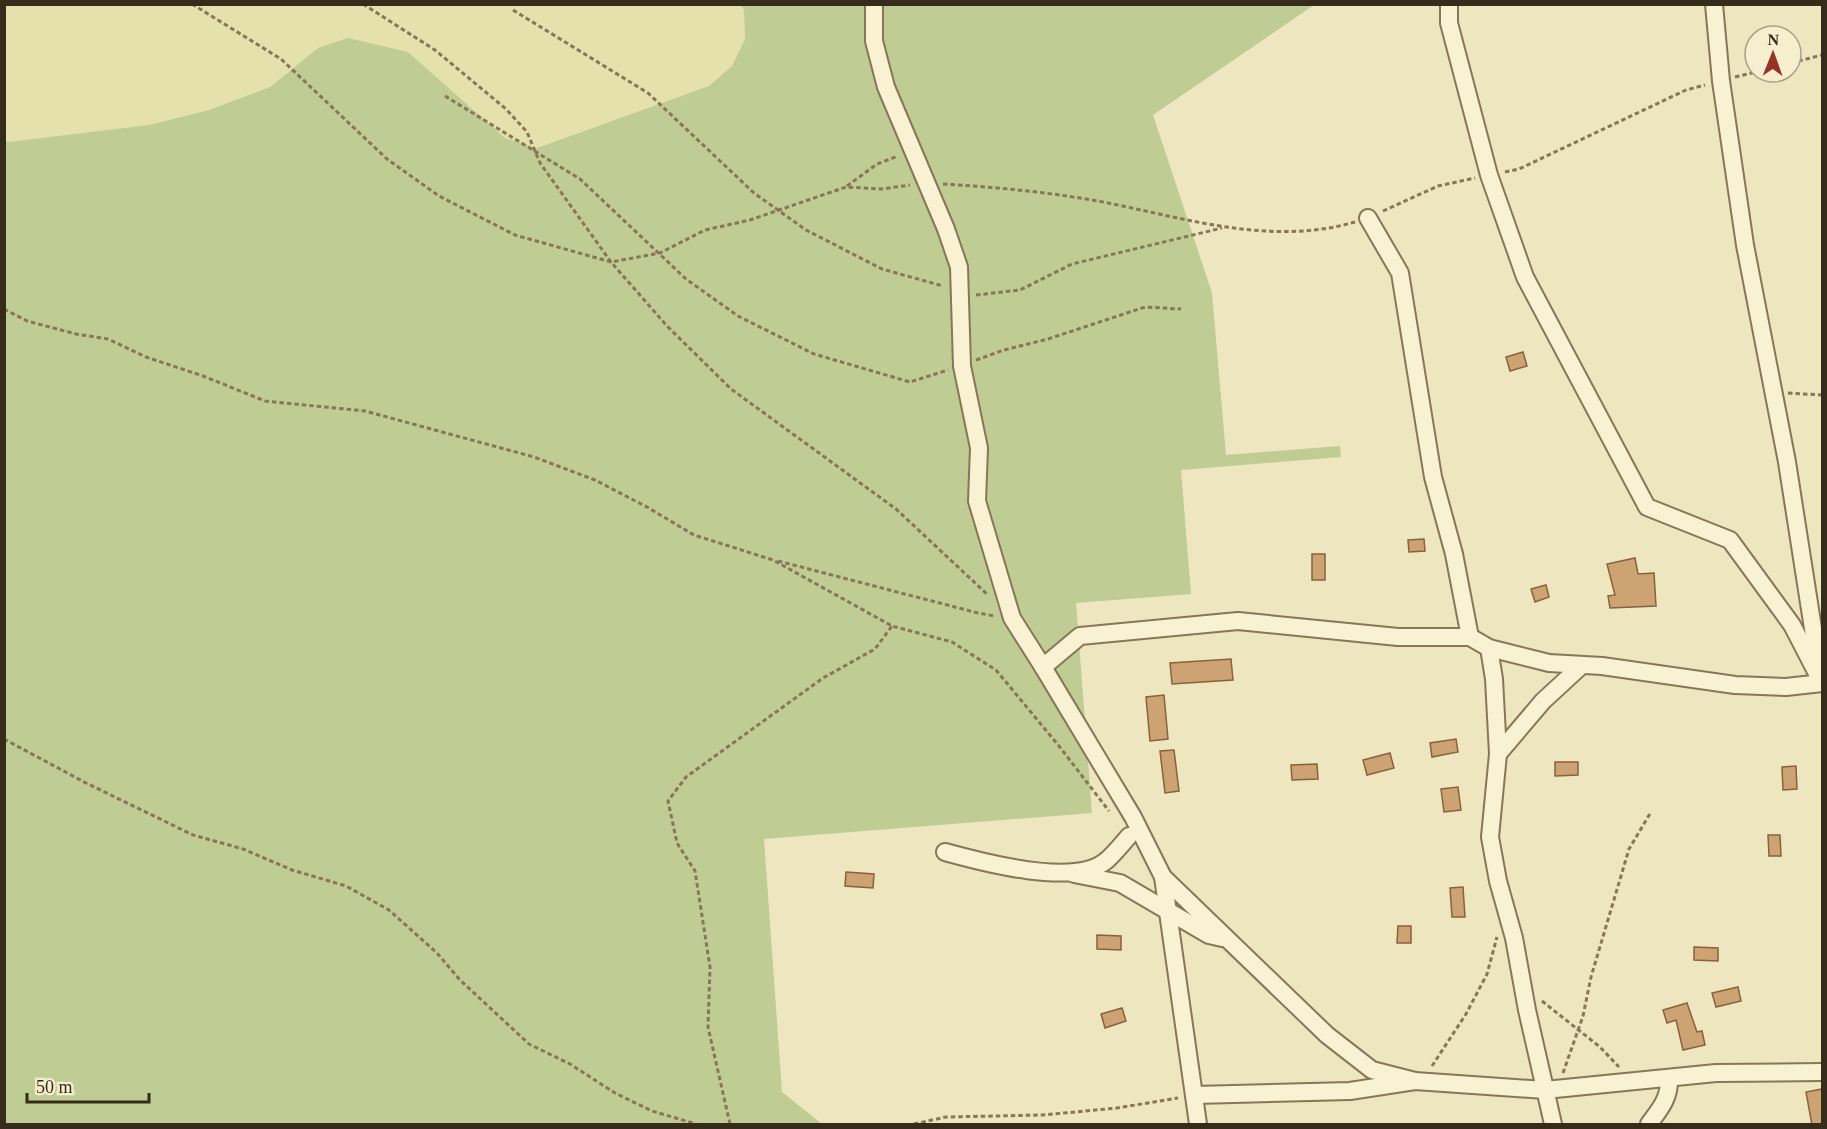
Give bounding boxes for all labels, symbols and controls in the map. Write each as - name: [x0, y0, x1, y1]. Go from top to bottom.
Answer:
- north arrow: [1743, 24, 1803, 84]
- text: N: [1767, 31, 1780, 48]
- scale bar: [27, 1066, 148, 1104]
- text: 50 m: [36, 1077, 73, 1097]

